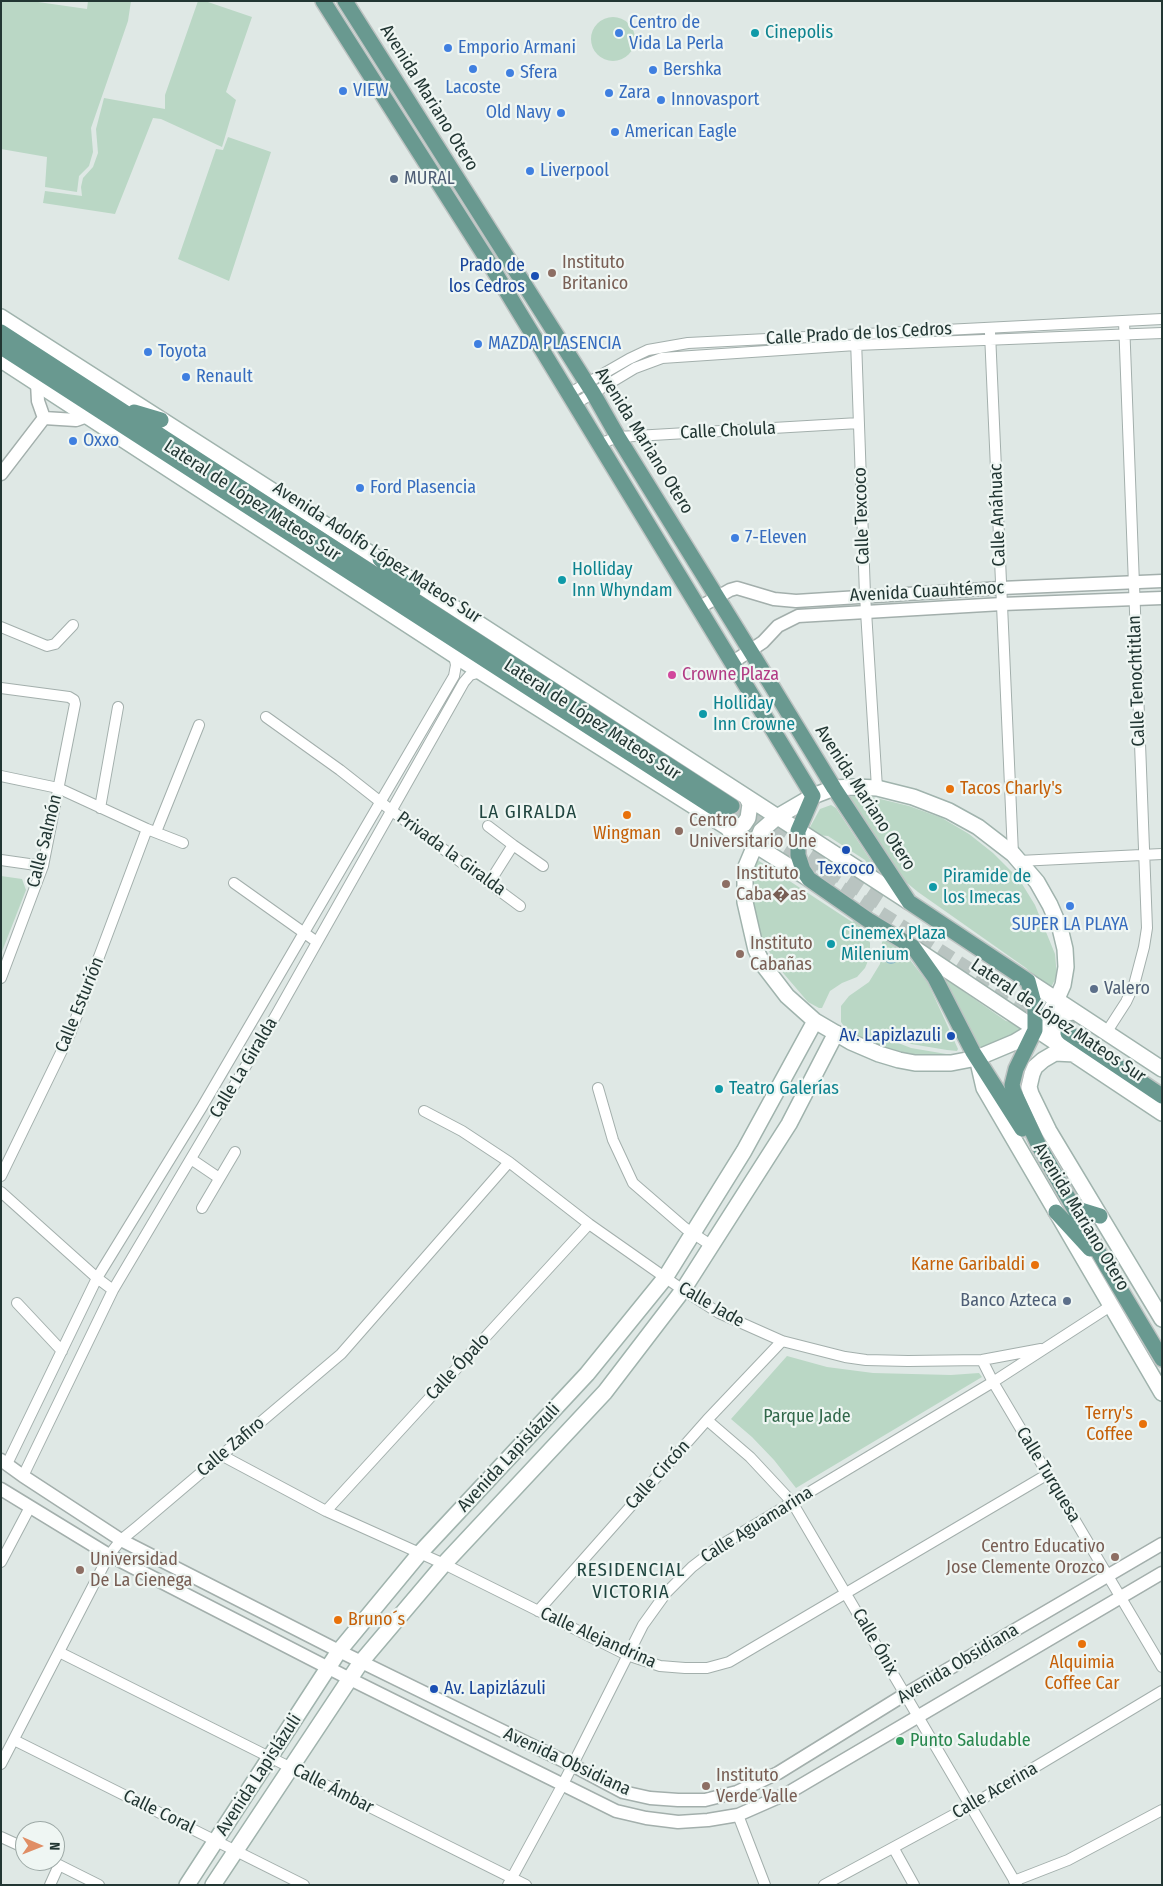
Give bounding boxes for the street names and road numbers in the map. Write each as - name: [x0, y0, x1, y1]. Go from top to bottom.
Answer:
- street label: Avenida Mariano Otero: [375, 21, 483, 175]
- street label: Calle Prado de los Cedros: [765, 318, 953, 350]
- street label: Avenida Mariano Otero: [590, 364, 698, 518]
- street label: Calle Cholula: [680, 418, 776, 444]
- street label: Lateral de López Mateos Sur: [160, 436, 344, 566]
- street label: Calle Anáhuac: [985, 463, 1011, 567]
- street label: Calle Texcoco: [850, 467, 874, 565]
- street label: Avenida Adolfo López Mateos Sur: [269, 477, 485, 629]
- street label: Avenida Cuauhtémoc: [849, 577, 1005, 607]
- street label: Calle Tenochtitlan: [1124, 615, 1150, 747]
- street label: Lateral de López Mateos Sur: [500, 655, 684, 785]
- street label: Avenida Mariano Otero: [810, 721, 920, 875]
- street label: Calle Salmón: [23, 792, 67, 890]
- street label: Privada la Giralda: [392, 807, 510, 901]
- street label: Calle Esturión: [51, 954, 109, 1056]
- street label: Lateral de López Mateos Sur: [967, 954, 1149, 1088]
- street label: Calle La Giralda: [206, 1014, 282, 1122]
- street label: Avenida Mariano Otero: [1028, 1139, 1134, 1295]
- street label: Calle Jade: [674, 1278, 748, 1332]
- street label: Calle Ópalo: [422, 1329, 494, 1405]
- street label: Avenida Lapislázuli: [453, 1399, 565, 1517]
- street label: Calle Zafiro: [193, 1412, 269, 1482]
- street label: Calle Turquesa: [1011, 1423, 1085, 1527]
- street label: Calle Circón: [621, 1436, 695, 1514]
- street label: Calle Aguamarina: [697, 1482, 817, 1568]
- street label: Calle Alejandrina: [537, 1603, 659, 1673]
- street label: Calle Ónix: [847, 1605, 903, 1679]
- street label: Avenida Obsidiana: [894, 1619, 1022, 1709]
- street label: Avenida Lapislázuli: [212, 1710, 306, 1840]
- street label: Avenida Obsidiana: [500, 1723, 634, 1801]
- street label: Calle Acerina: [948, 1758, 1042, 1824]
- street label: Calle Ámbar: [289, 1759, 377, 1819]
- street label: Calle Coral: [119, 1785, 199, 1839]

